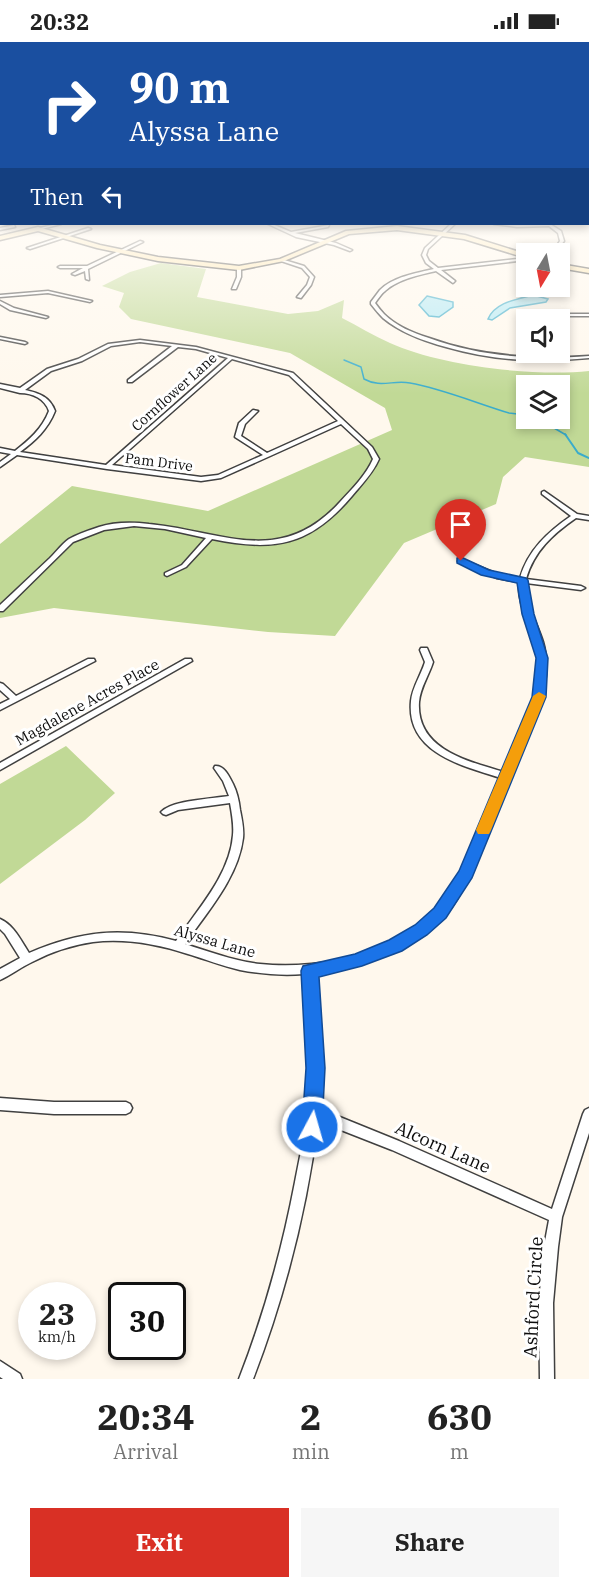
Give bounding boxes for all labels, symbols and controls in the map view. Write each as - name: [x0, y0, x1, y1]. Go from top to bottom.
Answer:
- text: 20:32: [30, 7, 89, 36]
- text: 90 m: [129, 60, 230, 115]
- icon: right: [30, 66, 108, 144]
- text: Alyssa Lane: [129, 113, 279, 148]
- icon: left: [96, 180, 129, 213]
- text: Then: [30, 182, 84, 211]
- north arrow: [516, 243, 570, 297]
- map controls: [516, 243, 570, 429]
- button: sound: [516, 309, 570, 363]
- street label: Cornflower Lane: [128, 349, 220, 435]
- button: layers: [516, 375, 570, 429]
- street label: Pam Drive: [124, 449, 194, 475]
- pin: [435, 499, 486, 561]
- icon: arrive: [444, 508, 477, 541]
- street label: Magdalene Acres Place: [12, 655, 162, 749]
- street label: Alyssa Lane: [172, 920, 258, 962]
- position arrow: [280, 1095, 344, 1159]
- street label: Alcorn Lane: [392, 1116, 494, 1178]
- street label: Ashford Circle: [518, 1236, 548, 1358]
- speed limit sign: 30: [108, 1282, 186, 1360]
- text: 23: [39, 1294, 75, 1333]
- text: km/h: [38, 1327, 76, 1346]
- text: 20:34: [97, 1393, 194, 1440]
- text: 2: [300, 1393, 322, 1440]
- text: 630: [427, 1393, 492, 1440]
- text: Arrival: [113, 1438, 178, 1465]
- text: min: [292, 1438, 330, 1465]
- text: m: [450, 1438, 469, 1465]
- button: Exit: [30, 1508, 289, 1577]
- button: Share: [301, 1508, 559, 1577]

